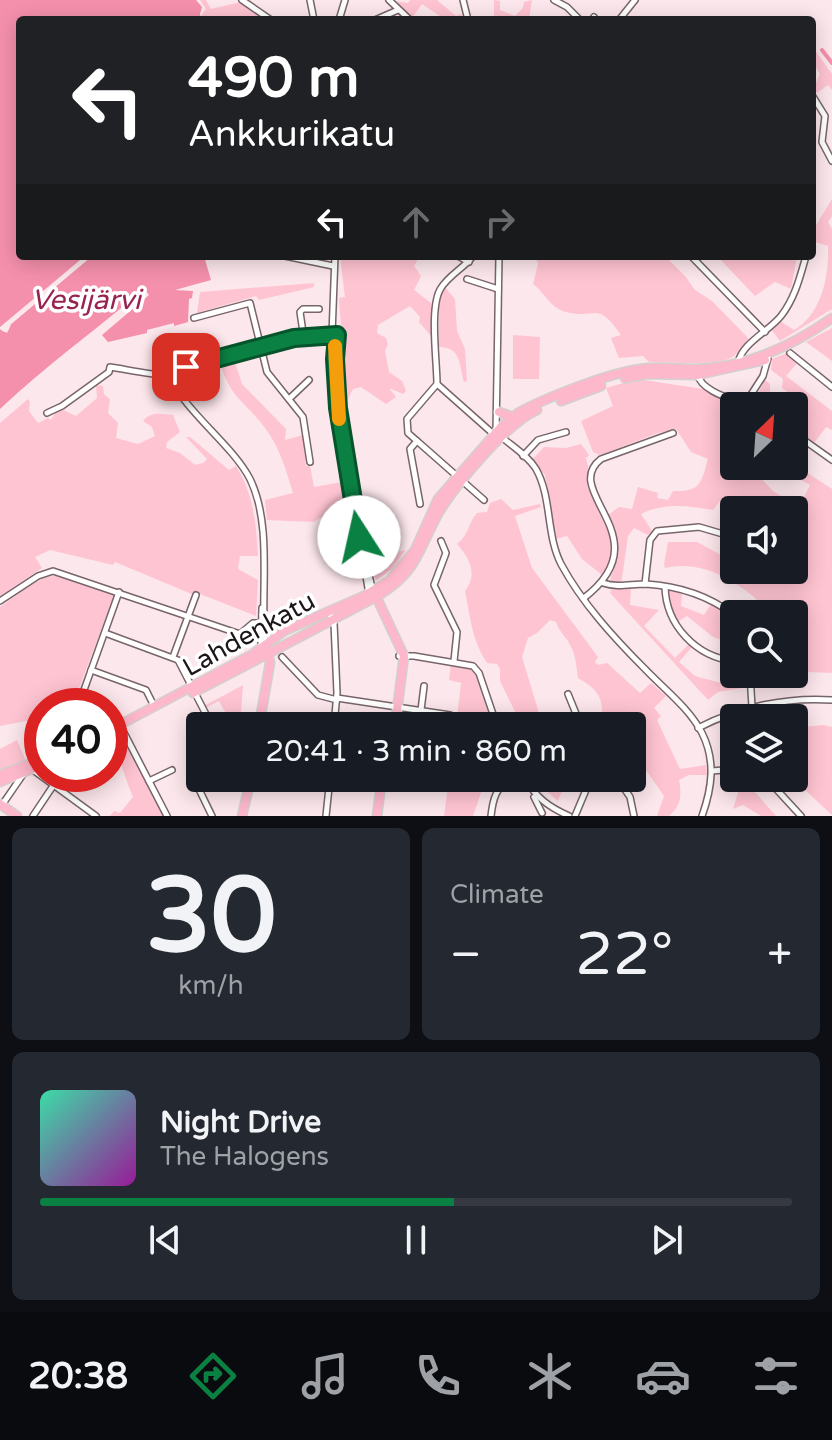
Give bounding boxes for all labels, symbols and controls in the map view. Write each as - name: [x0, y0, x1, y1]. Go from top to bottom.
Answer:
- text: 490 m: [188, 45, 359, 112]
- icon: left: [56, 48, 160, 152]
- text: Ankkurikatu: [188, 113, 395, 156]
- icon: left: [310, 200, 354, 244]
- icon: ahead: [394, 200, 438, 244]
- icon: right: [478, 200, 522, 244]
- water label: Vesijärvi: [31, 283, 144, 317]
- pin: [152, 333, 220, 401]
- icon: arrive: [164, 345, 208, 389]
- north arrow: [720, 392, 808, 480]
- map controls: [720, 392, 808, 792]
- position arrow: [317, 495, 401, 579]
- button: sound: [720, 496, 808, 584]
- street label: Lahdenkatu: [177, 585, 321, 683]
- button: search: [720, 600, 808, 688]
- speed limit sign: 40: [24, 688, 128, 792]
- button: layers: [720, 704, 808, 792]
- text: 20:41 · 3 min · 860 m: [265, 733, 567, 770]
- text: 30: [146, 855, 276, 980]
- text: Climate: [450, 879, 544, 910]
- text: 22°: [575, 919, 673, 991]
- text: −: [450, 929, 481, 982]
- text: +: [767, 929, 792, 982]
- text: km/h: [178, 970, 244, 1001]
- text: Night Drive: [160, 1104, 321, 1141]
- text: The Halogens: [160, 1141, 329, 1172]
- icon: previous: [143, 1218, 187, 1262]
- icon: pause: [394, 1218, 438, 1262]
- icon: next: [645, 1218, 689, 1262]
- icon: directions: [185, 1348, 241, 1404]
- icon: music: [297, 1348, 353, 1404]
- icon: phone: [410, 1348, 466, 1404]
- icon: climate: [522, 1348, 578, 1404]
- icon: car: [635, 1348, 691, 1404]
- icon: filters: [748, 1348, 804, 1404]
- text: 20:38: [28, 1355, 128, 1398]

